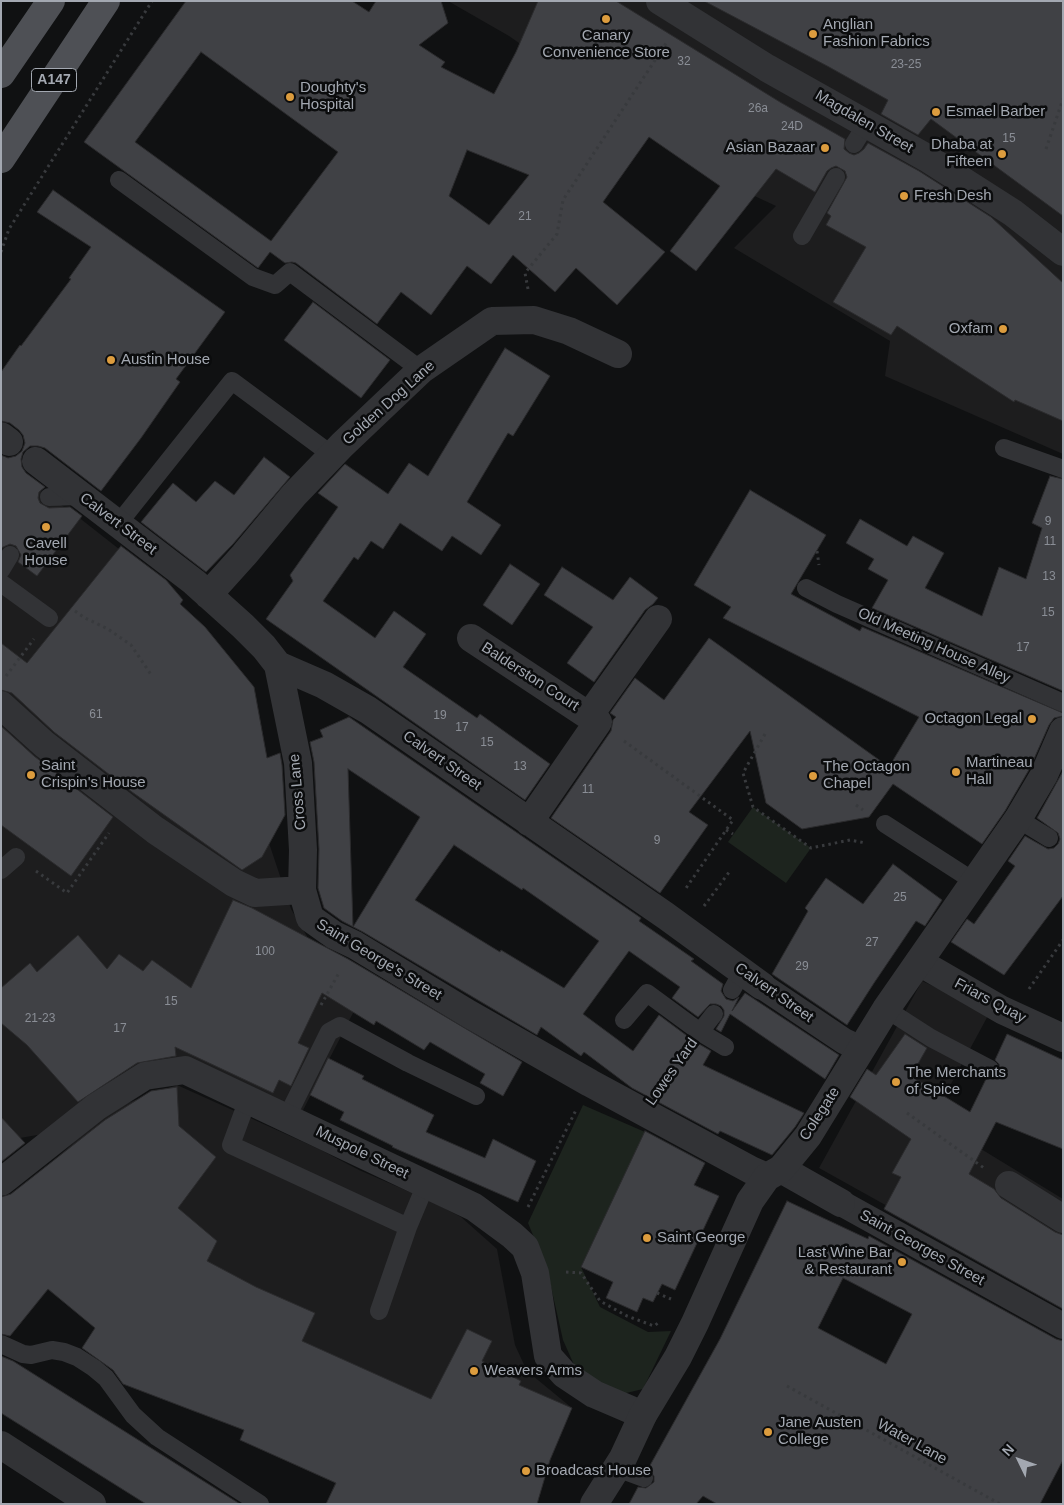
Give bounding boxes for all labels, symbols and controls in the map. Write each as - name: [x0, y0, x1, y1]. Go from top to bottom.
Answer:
- marker: Canary Convenience Store: [600, 13, 612, 25]
- place label: Anglian Fashion Fabrics: [823, 16, 930, 51]
- place label: Canary Convenience Store: [542, 27, 670, 62]
- marker: Anglian Fashion Fabrics: [807, 28, 819, 40]
- house number: 32: [677, 55, 691, 69]
- house number: 23-25: [891, 58, 921, 72]
- road number: A147: [32, 68, 76, 92]
- place label: Doughty's Hospital: [300, 79, 366, 114]
- street label: Magdalen Street: [812, 87, 916, 157]
- marker: Doughty's Hospital: [284, 91, 296, 103]
- house number: 26a: [748, 102, 768, 116]
- place label: Esmael Barber: [946, 103, 1045, 121]
- marker: Esmael Barber: [930, 106, 942, 118]
- house number: 24D: [781, 120, 803, 134]
- house number: 15: [1002, 132, 1016, 146]
- place label: Dhaba at Fifteen: [931, 136, 992, 171]
- place label: Asian Bazaar: [726, 139, 815, 157]
- marker: Asian Bazaar: [819, 142, 831, 154]
- marker: Dhaba at Fifteen: [996, 148, 1008, 160]
- place label: Fresh Desh: [914, 187, 992, 205]
- marker: Fresh Desh: [898, 190, 910, 202]
- house number: 21: [518, 210, 532, 224]
- place label: Oxfam: [949, 320, 993, 338]
- marker: Oxfam: [997, 323, 1009, 335]
- place label: Austin House: [121, 351, 210, 369]
- marker: Austin House: [105, 354, 117, 366]
- street label: Golden Dog Lane: [339, 357, 439, 449]
- street label: Calvert Street: [76, 489, 160, 559]
- house number: 9: [1045, 515, 1051, 529]
- marker: Cavell House: [40, 521, 52, 533]
- place label: Cavell House: [24, 535, 68, 570]
- house number: 11: [1044, 535, 1056, 549]
- house number: 13: [1042, 570, 1056, 584]
- street label: Old Meeting House Alley: [855, 604, 1013, 688]
- house number: 15: [1041, 606, 1055, 620]
- street label: Balderston Court: [478, 639, 582, 715]
- house number: 17: [1016, 641, 1030, 655]
- house number: 61: [89, 708, 103, 722]
- house number: 19: [433, 709, 447, 723]
- place label: Octagon Legal: [924, 710, 1022, 728]
- marker: Octagon Legal: [1026, 713, 1038, 725]
- house number: 17: [455, 721, 469, 735]
- street label: Calvert Street: [399, 727, 485, 795]
- house number: 15: [480, 736, 494, 750]
- street label: Cross Lane: [286, 753, 310, 831]
- place label: Martineau Hall: [966, 754, 1033, 789]
- place label: Saint Crispin's House: [41, 757, 146, 792]
- place label: The Octagon Chapel: [823, 758, 910, 793]
- house number: 13: [513, 760, 527, 774]
- marker: Martineau Hall: [950, 766, 962, 778]
- marker: Saint Crispin's House: [25, 769, 37, 781]
- marker: The Octagon Chapel: [807, 770, 819, 782]
- house number: 11: [582, 783, 594, 797]
- house number: 9: [654, 834, 660, 848]
- house number: 25: [893, 891, 907, 905]
- street label: Saint George's Street: [313, 915, 445, 1005]
- house number: 27: [865, 936, 879, 950]
- house number: 100: [255, 945, 275, 959]
- street label: Calvert Street: [731, 959, 817, 1027]
- house number: 29: [795, 960, 809, 974]
- street label: Friars Quay: [951, 975, 1029, 1027]
- house number: 15: [164, 995, 178, 1009]
- house number: 21-23: [25, 1012, 55, 1026]
- house number: 17: [113, 1022, 127, 1036]
- street label: Lowes Yard: [642, 1035, 702, 1109]
- place label: The Merchants of Spice: [906, 1064, 1006, 1099]
- marker: The Merchants of Spice: [890, 1076, 902, 1088]
- street label: Colegate: [796, 1084, 844, 1144]
- street label: Muspole Street: [313, 1123, 411, 1183]
- street label: Saint Georges Street: [856, 1206, 988, 1290]
- place label: Saint George: [657, 1229, 745, 1247]
- marker: Saint George: [641, 1232, 653, 1244]
- place label: Last Wine Bar & Restaurant: [798, 1244, 892, 1279]
- marker: Last Wine Bar & Restaurant: [896, 1256, 908, 1268]
- place label: Weavers Arms: [484, 1362, 582, 1380]
- marker: Weavers Arms: [468, 1365, 480, 1377]
- place label: Jane Austen College: [778, 1414, 861, 1449]
- street label: Water Lane: [874, 1415, 950, 1469]
- marker: Jane Austen College: [762, 1426, 774, 1438]
- north arrow: [994, 1435, 1044, 1485]
- text: N: [999, 1441, 1017, 1459]
- place label: Broadcast House: [536, 1462, 651, 1480]
- marker: Broadcast House: [520, 1465, 532, 1477]

